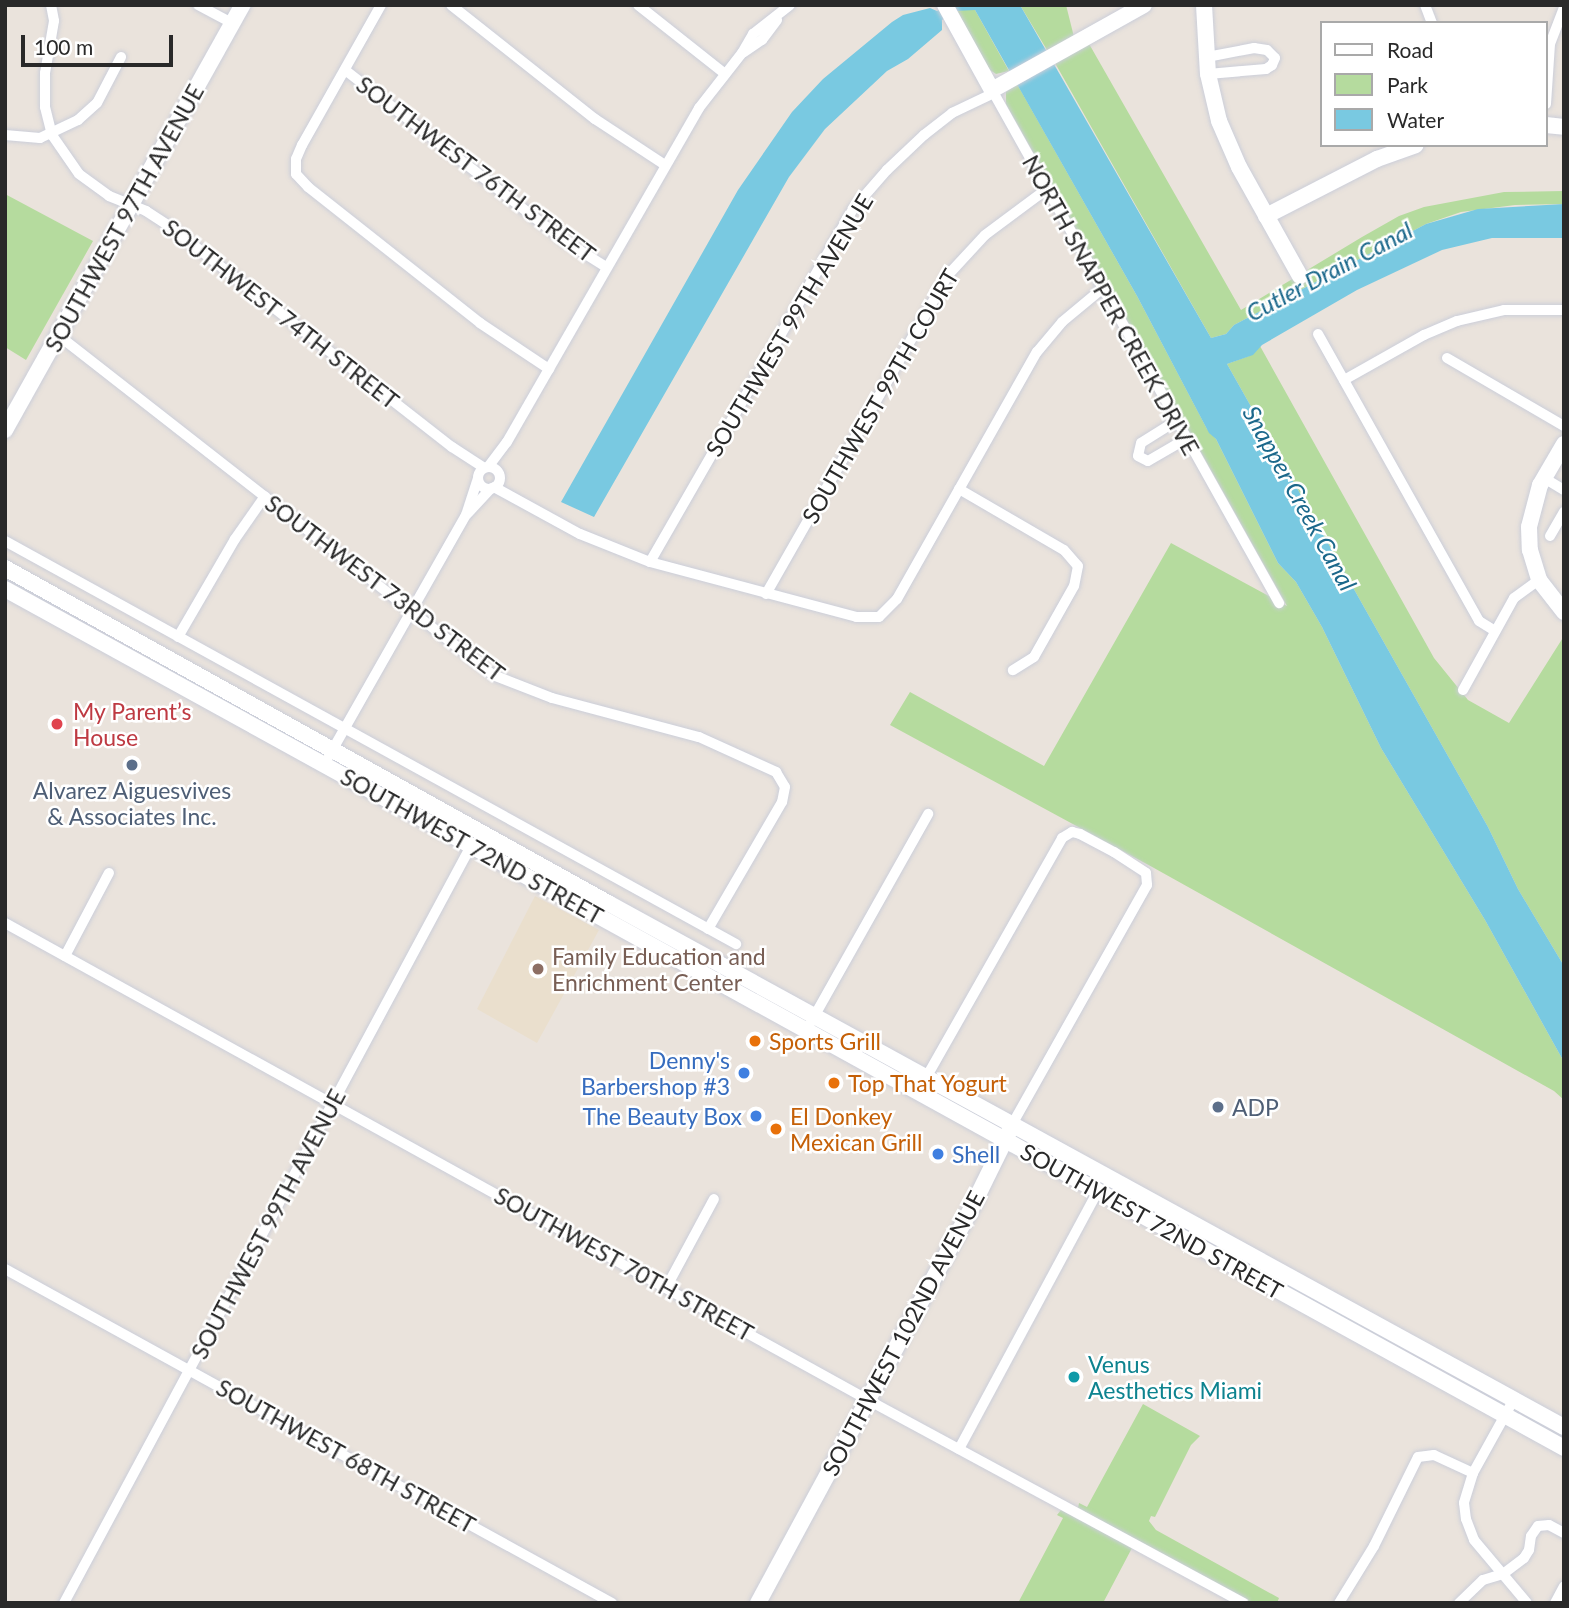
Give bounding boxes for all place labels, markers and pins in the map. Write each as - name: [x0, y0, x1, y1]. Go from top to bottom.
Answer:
- place label: My Parent’s House: [73, 697, 192, 751]
- marker: My Parent’s House: [47, 714, 67, 734]
- marker: Alvarez Aiguesvives & Associates Inc.: [124, 757, 140, 773]
- place label: Alvarez Aiguesvives & Associates Inc.: [32, 776, 232, 830]
- place label: Family Education and Enrichment Center: [552, 942, 766, 996]
- marker: Family Education and Enrichment Center: [530, 961, 546, 977]
- place label: Sports Grill: [769, 1027, 881, 1055]
- marker: Sports Grill: [747, 1033, 763, 1049]
- place label: Denny's Barbershop #3: [581, 1046, 730, 1100]
- marker: Denny's Barbershop #3: [736, 1065, 752, 1081]
- place label: Top That Yogurt: [848, 1069, 1008, 1097]
- marker: Top That Yogurt: [826, 1075, 842, 1091]
- place label: ADP: [1232, 1093, 1279, 1121]
- marker: ADP: [1210, 1099, 1226, 1115]
- place label: The Beauty Box: [582, 1102, 742, 1130]
- place label: El Donkey Mexican Grill: [790, 1102, 922, 1156]
- marker: The Beauty Box: [748, 1108, 764, 1124]
- marker: El Donkey Mexican Grill: [768, 1121, 784, 1137]
- place label: Shell: [952, 1140, 1000, 1168]
- marker: Shell: [930, 1146, 946, 1162]
- place label: Venus Aesthetics Miami: [1088, 1350, 1262, 1404]
- marker: Venus Aesthetics Miami: [1066, 1369, 1082, 1385]

